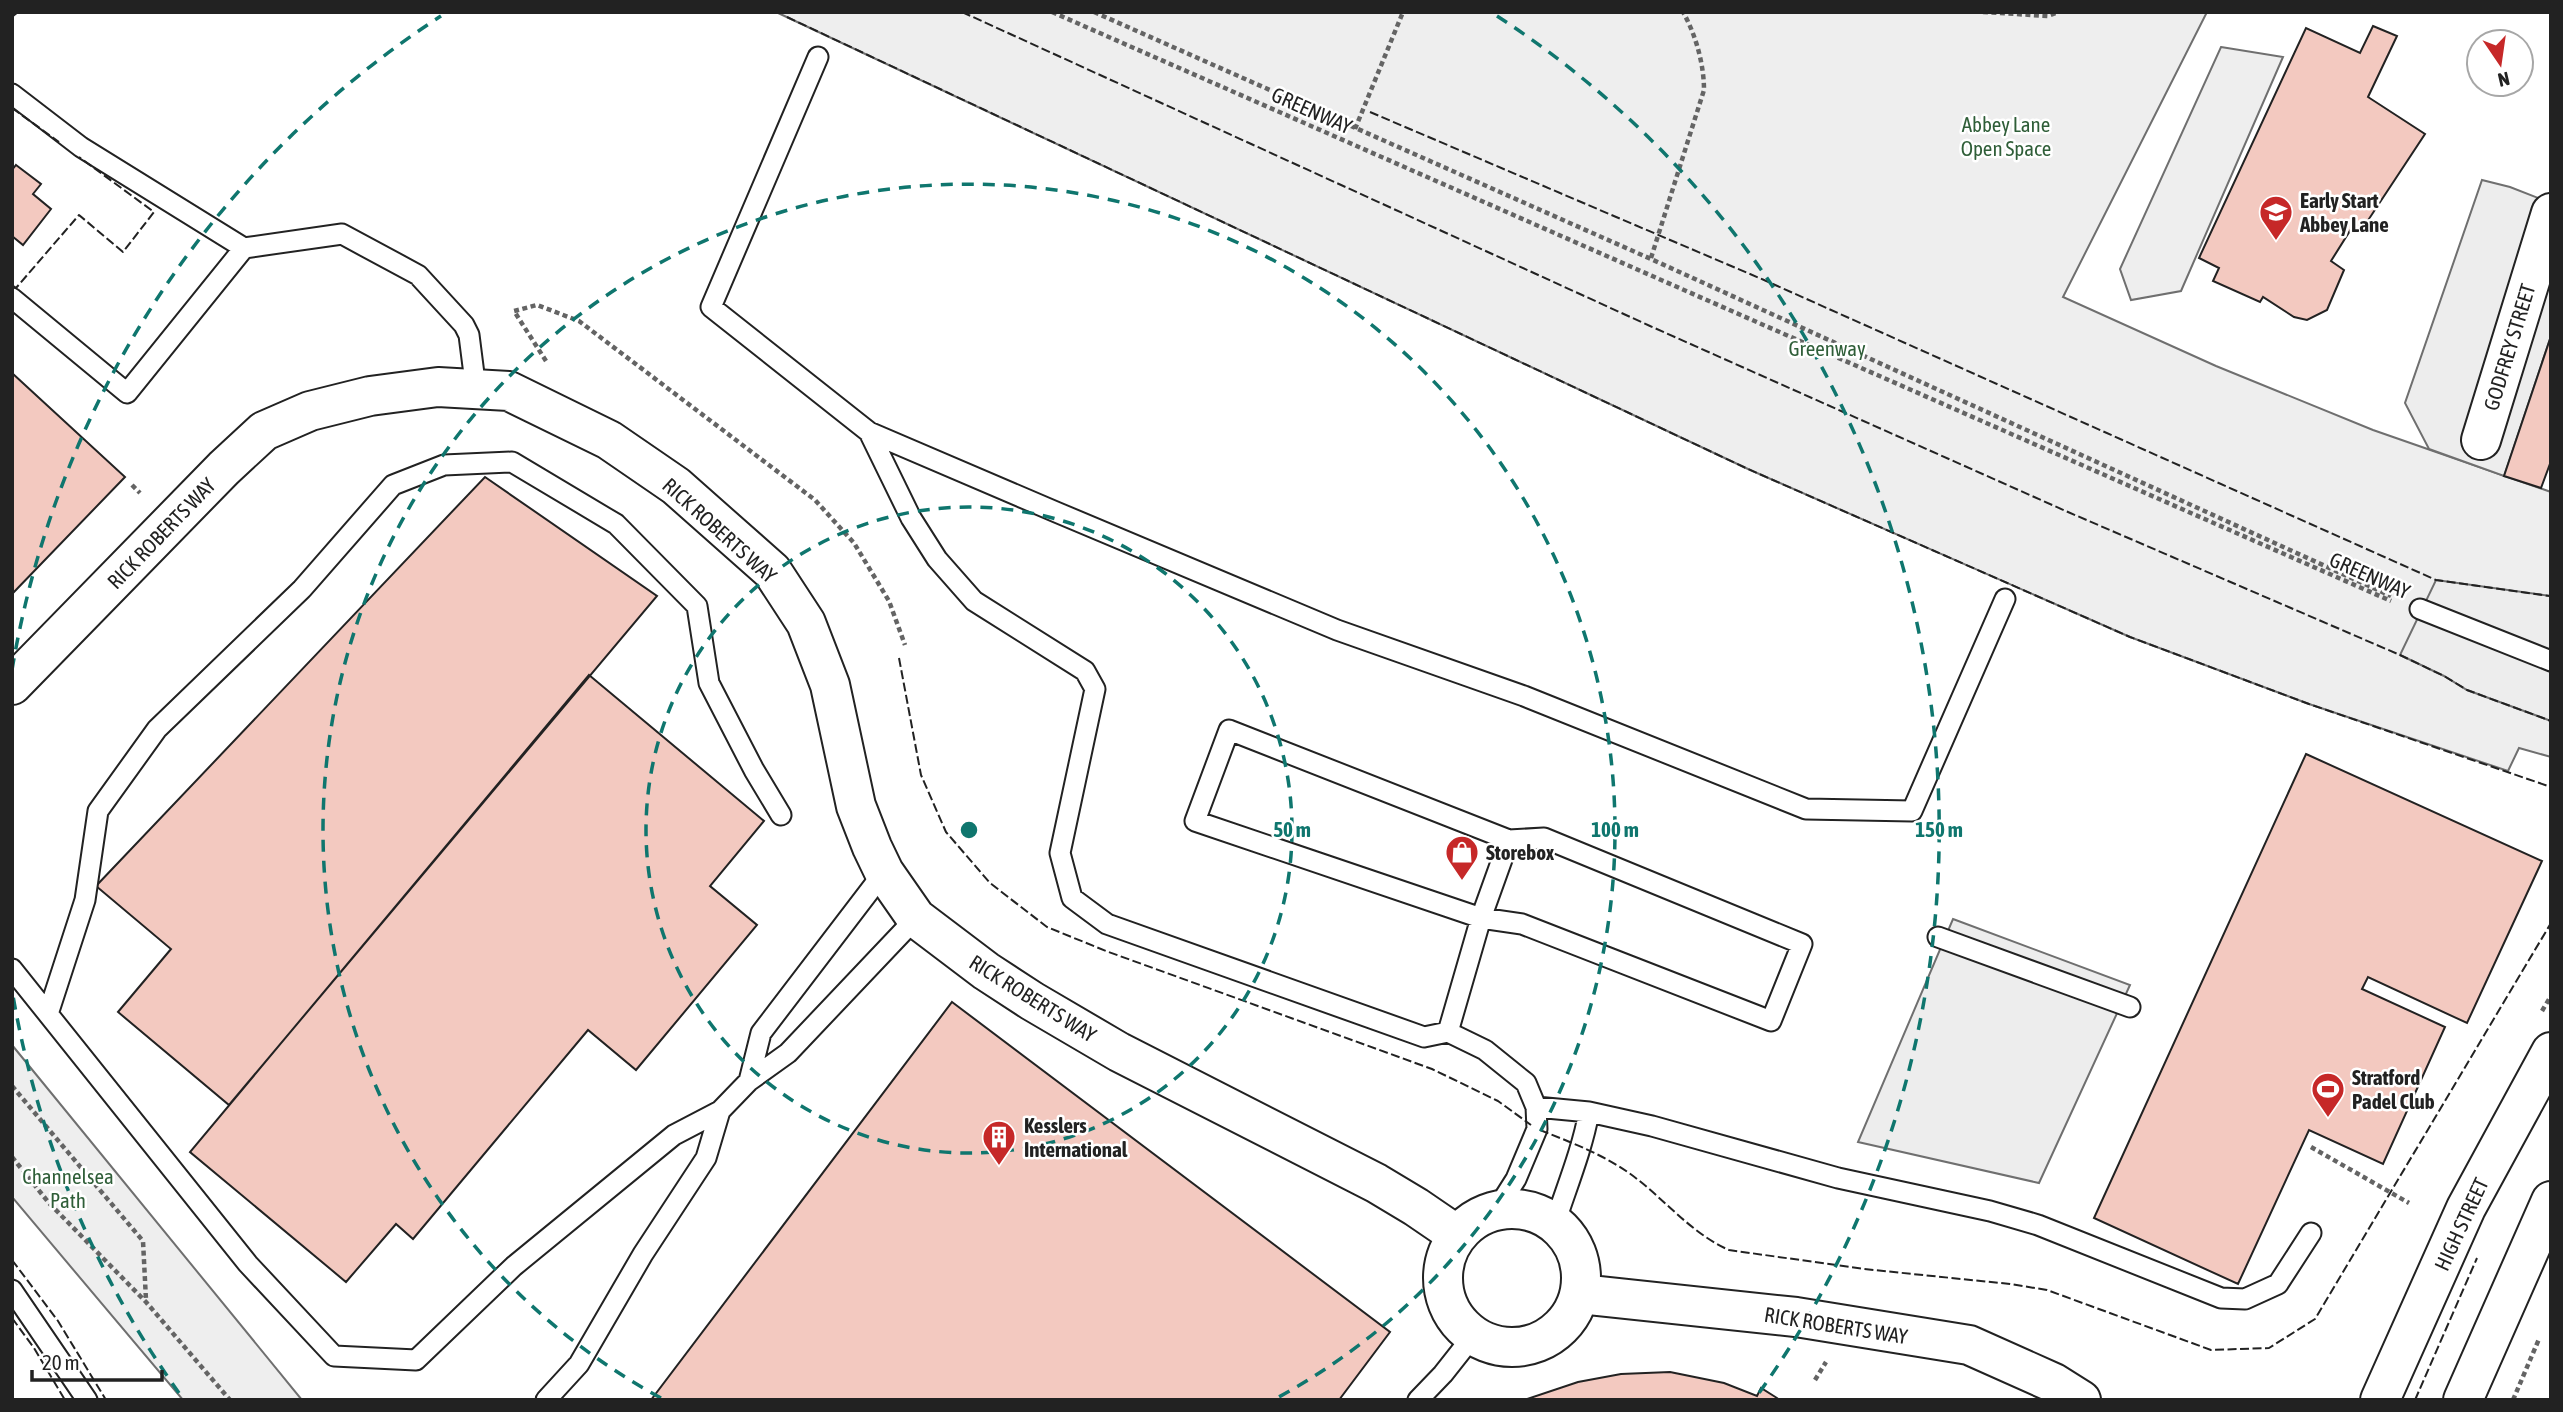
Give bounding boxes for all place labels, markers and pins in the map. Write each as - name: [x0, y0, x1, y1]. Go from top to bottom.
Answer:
- place label: Early Start Abbey Lane: [2299, 188, 2389, 236]
- school or university icon: Early Start Abbey Lane: [2257, 193, 2295, 242]
- centre of rings: [957, 818, 981, 842]
- shop icon: Storebox: [1443, 833, 1481, 882]
- place label: Storebox: [1486, 840, 1555, 864]
- place label: Stratford Padel Club: [2352, 1065, 2435, 1113]
- sports icon: Stratford Padel Club: [2309, 1070, 2347, 1119]
- place label: Kesslers International: [1024, 1113, 1128, 1161]
- building icon: Kesslers International: [980, 1118, 1018, 1167]

